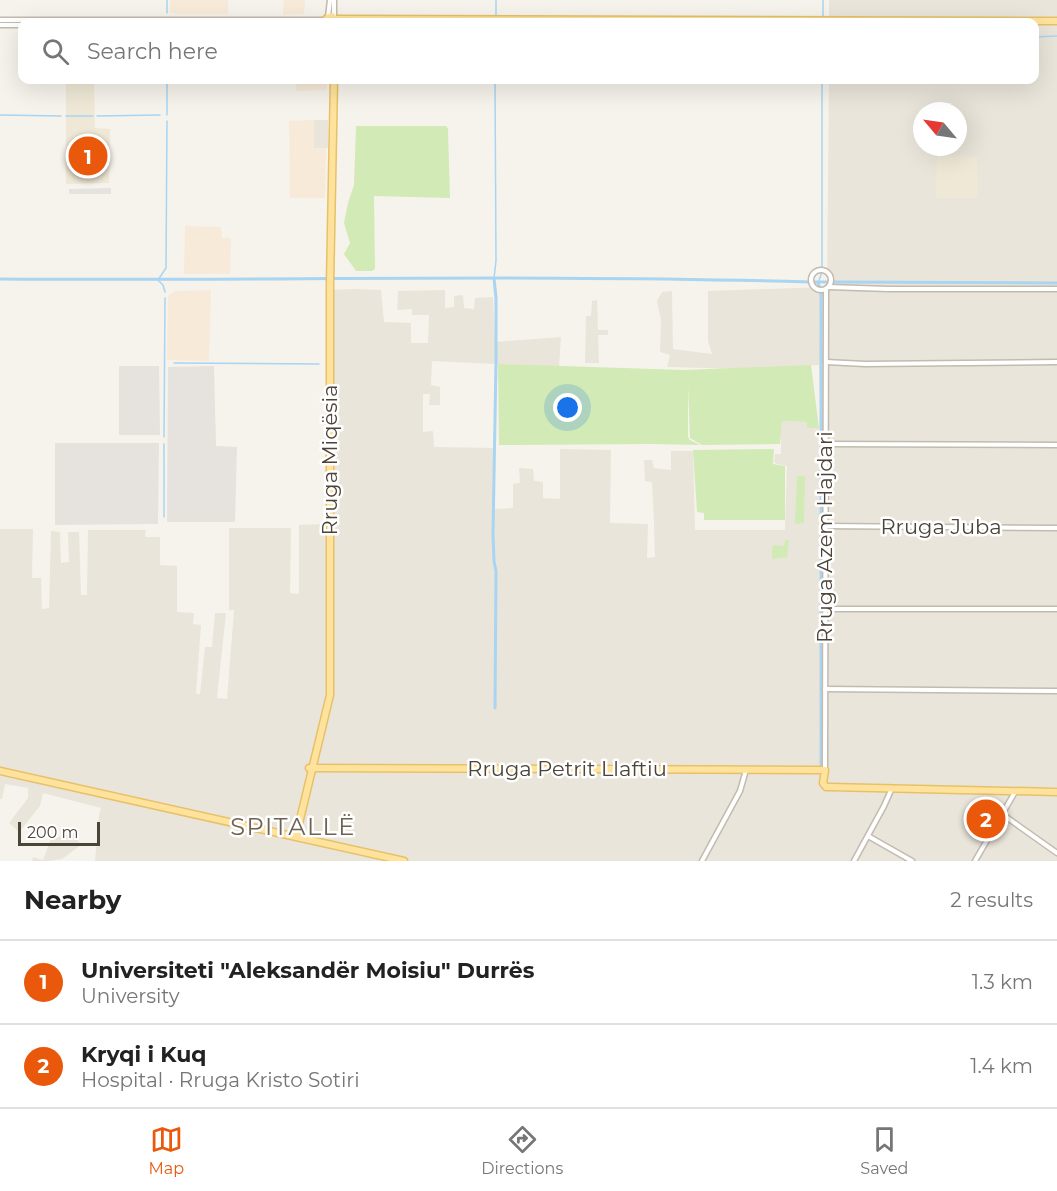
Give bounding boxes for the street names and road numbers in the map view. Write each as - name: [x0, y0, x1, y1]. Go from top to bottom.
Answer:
- street label: Rruga Miqësia: [317, 385, 342, 535]
- street label: Rruga Azem Hajdari: [812, 431, 837, 643]
- street label: Rruga Juba: [880, 514, 1002, 539]
- street label: Rruga Petrit Llaftiu: [467, 756, 667, 781]

